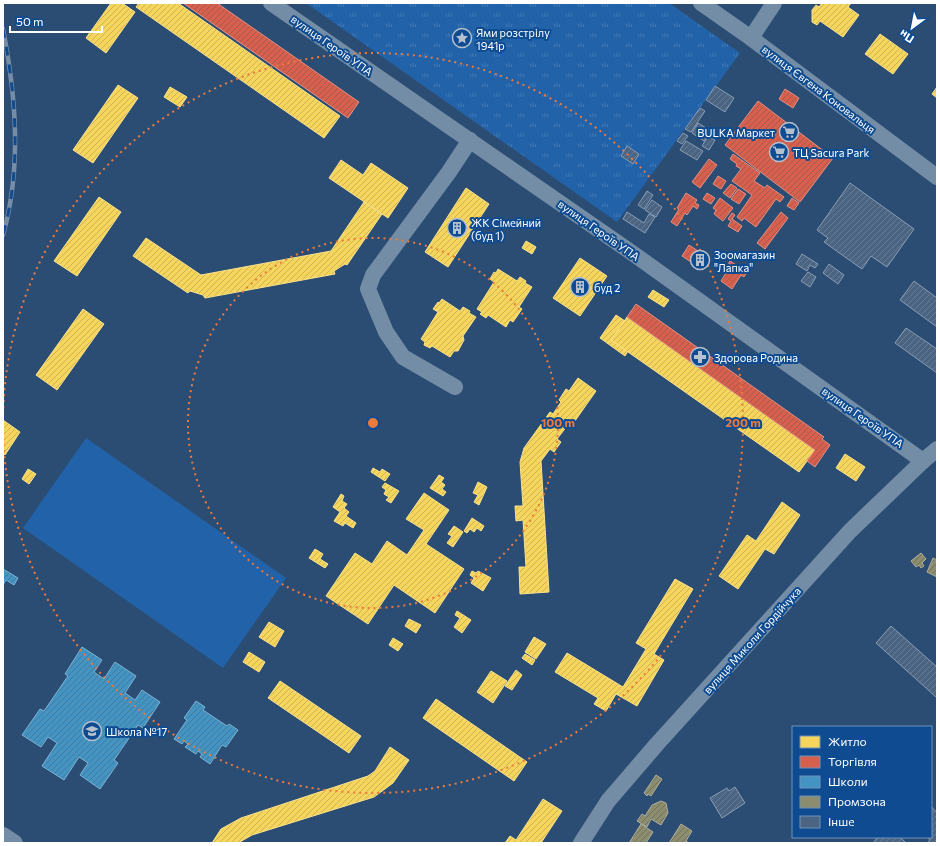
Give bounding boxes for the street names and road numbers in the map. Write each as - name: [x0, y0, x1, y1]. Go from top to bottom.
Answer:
- street label: вулиця Героїв УПА: [289, 12, 375, 78]
- street label: вулиця Євгена Коновальця: [760, 42, 878, 136]
- street label: вулиця Героїв УПА: [556, 197, 642, 263]
- street label: вулиця Героїв УПА: [820, 384, 906, 450]
- street label: вулиця Миколи Гордійчука: [701, 584, 803, 696]

